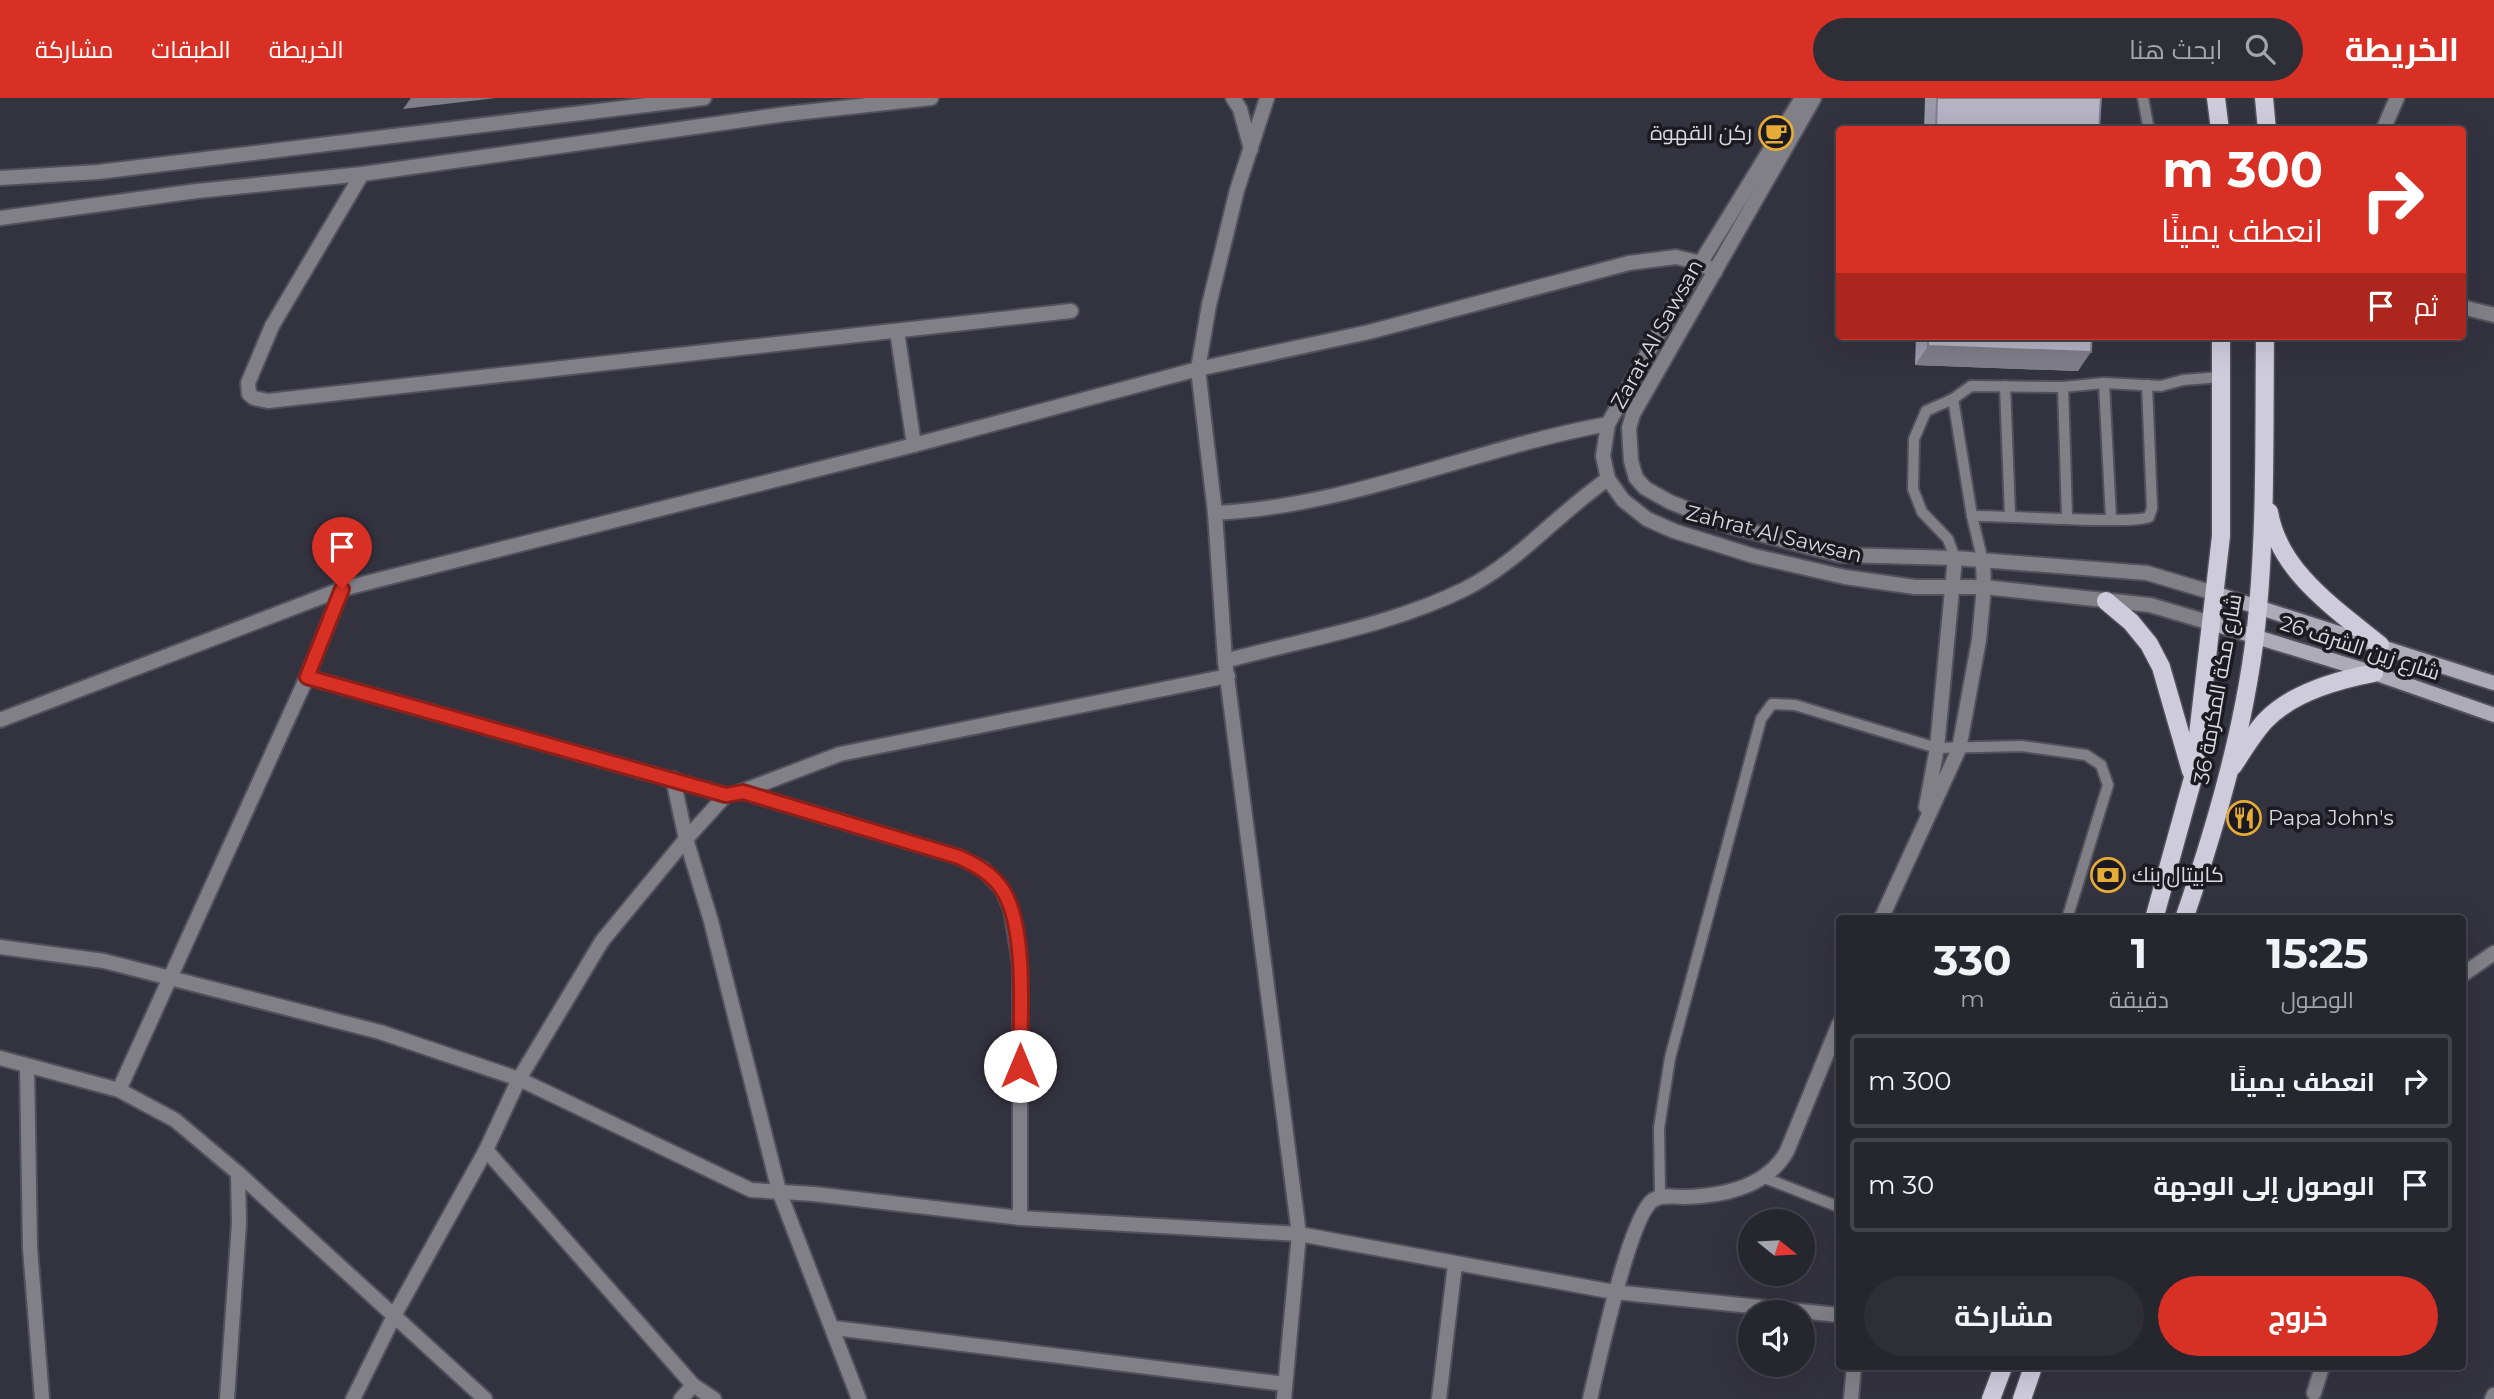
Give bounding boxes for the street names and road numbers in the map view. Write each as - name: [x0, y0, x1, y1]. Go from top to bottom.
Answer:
- street label: Zarat Al Sawsan: [1605, 255, 1708, 413]
- street label: Zahrat Al Sawsan: [1683, 500, 1865, 568]
- street label: شارع مكة المكرمة 36: [2188, 592, 2249, 786]
- street label: شارع زين الشرف 26: [2277, 610, 2443, 687]

